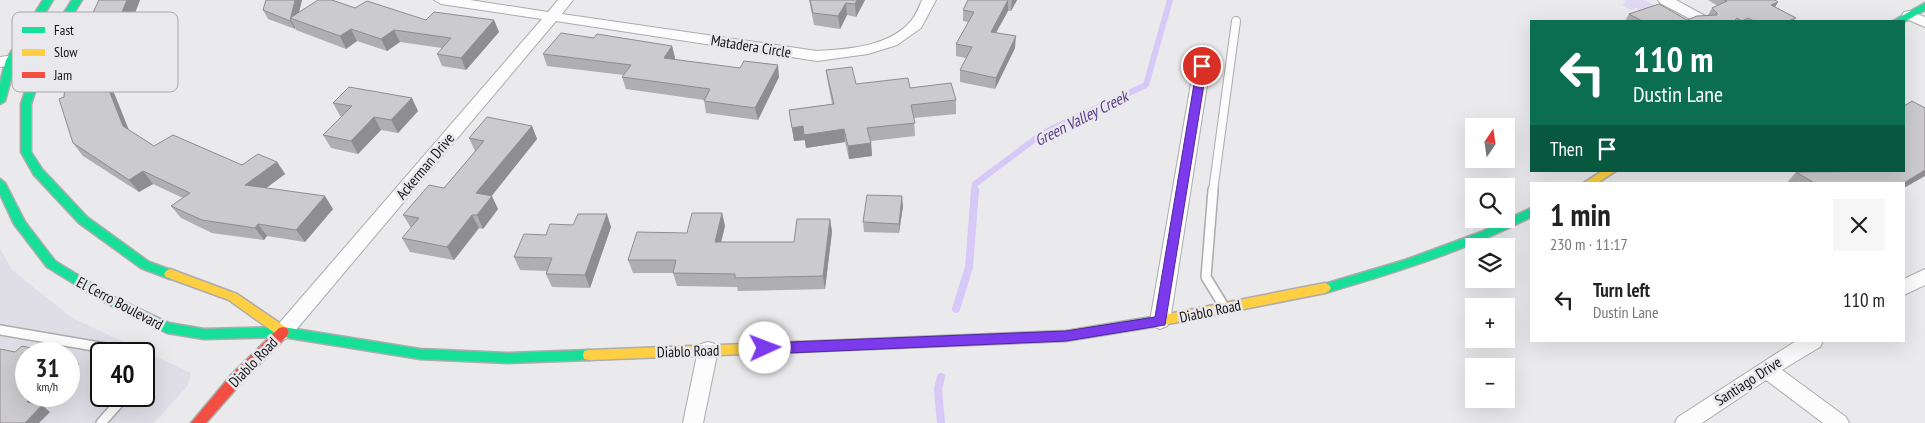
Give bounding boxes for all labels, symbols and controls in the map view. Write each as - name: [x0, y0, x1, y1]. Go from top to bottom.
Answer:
- legend: [12, 12, 178, 92]
- text: Fast: [54, 21, 74, 39]
- street label: Matadera Circle: [710, 30, 792, 62]
- text: 110 m: [1633, 36, 1714, 82]
- icon: left: [1550, 40, 1615, 105]
- text: Slow: [54, 43, 78, 61]
- pin: [1181, 45, 1223, 87]
- icon: arrive: [1188, 52, 1216, 80]
- text: Jam: [53, 66, 72, 84]
- text: Dustin Lane: [1633, 80, 1723, 108]
- water label: Green Valley Creek: [1031, 85, 1133, 150]
- north arrow: [1465, 118, 1515, 168]
- map controls: [1465, 118, 1515, 408]
- street label: Ackerman Drive: [392, 129, 458, 203]
- icon: arrive: [1593, 135, 1621, 163]
- text: Then: [1550, 137, 1583, 161]
- button: search: [1465, 178, 1515, 228]
- text: 1 min: [1550, 195, 1611, 234]
- button: close: [1833, 199, 1885, 251]
- text: 230 m · 11:17: [1550, 234, 1628, 254]
- button: layers: [1465, 238, 1515, 288]
- street label: El Cerro Boulevard: [73, 272, 167, 334]
- text: Turn left: [1593, 278, 1650, 302]
- icon: left: [1550, 286, 1578, 314]
- text: 110 m: [1843, 288, 1885, 312]
- street label: Diablo Road: [1178, 295, 1242, 327]
- button: +: [1465, 298, 1515, 348]
- text: Dustin Lane: [1593, 302, 1659, 322]
- position arrow: [738, 321, 790, 373]
- street label: Diablo Road: [224, 333, 282, 391]
- street label: Diablo Road: [656, 340, 720, 362]
- speed limit sign: 40: [90, 342, 155, 407]
- text: 31: [36, 352, 59, 384]
- street label: Santiago Drive: [1711, 352, 1785, 410]
- button: −: [1465, 358, 1515, 408]
- text: km/h: [37, 379, 58, 394]

